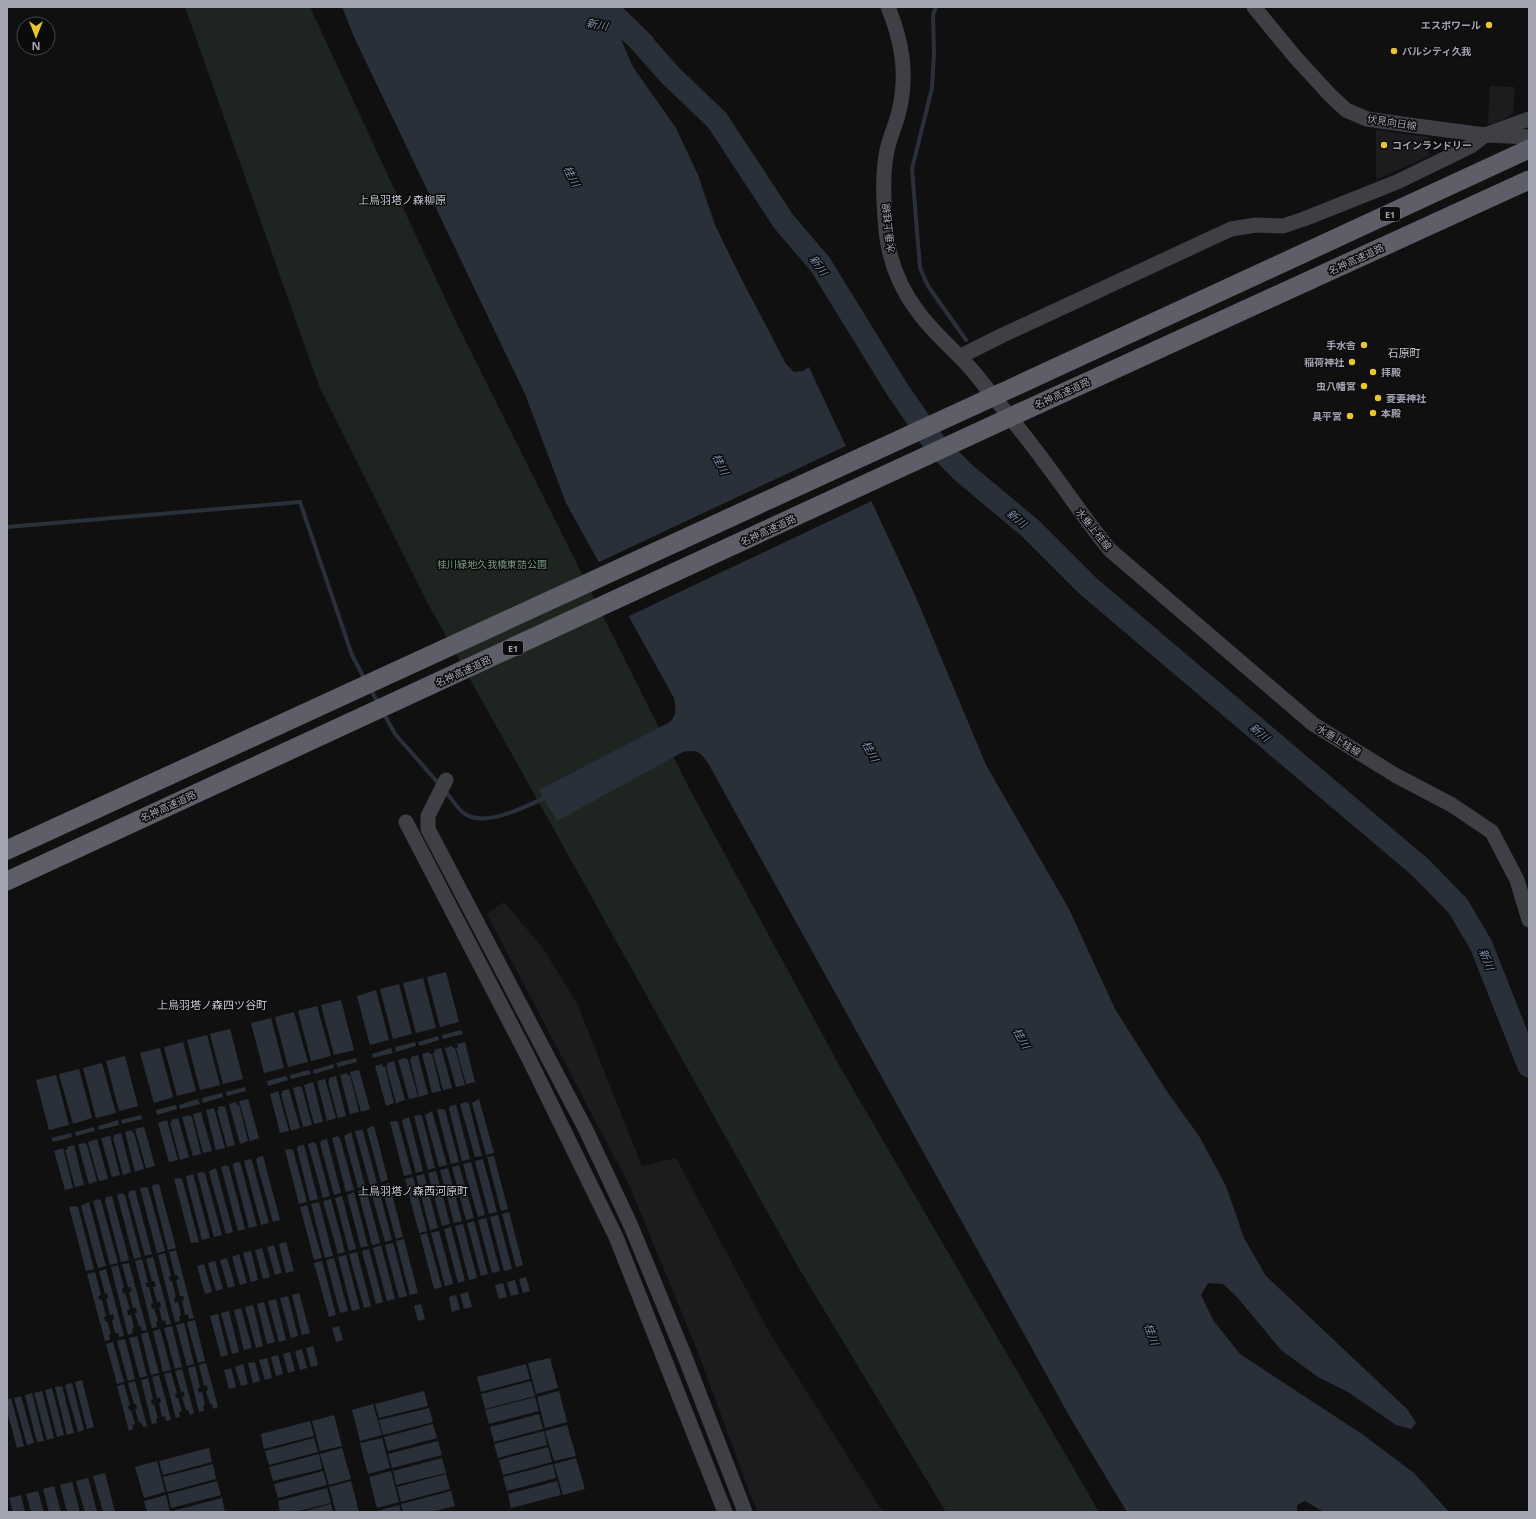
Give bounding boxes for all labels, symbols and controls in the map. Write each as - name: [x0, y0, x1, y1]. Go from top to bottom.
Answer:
- water label: 新川: [585, 15, 610, 33]
- north arrow: [16, 16, 56, 56]
- place label: エスポワール: [1421, 18, 1481, 32]
- marker: エスポワール: [1484, 20, 1494, 30]
- text: N: [32, 39, 40, 54]
- place label: パルシティ久我: [1402, 44, 1471, 58]
- marker: パルシティ久我: [1389, 46, 1399, 56]
- street label: 伏見向日線: [1366, 111, 1418, 133]
- place label: コインランドリー: [1392, 138, 1472, 152]
- marker: コインランドリー: [1379, 140, 1389, 150]
- water label: 桂川: [560, 163, 584, 190]
- district label: 上鳥羽塔ノ森柳原: [358, 192, 446, 207]
- street label: 水垂上桂線: [878, 202, 898, 254]
- road number: E1: [1380, 207, 1400, 221]
- street label: 名神高速道路: [1326, 240, 1386, 278]
- water label: 新川: [806, 252, 832, 279]
- place label: 手水舎: [1326, 338, 1356, 352]
- marker: 手水舎: [1359, 340, 1369, 350]
- district label: 石原町: [1388, 345, 1421, 360]
- place label: 稲荷神社: [1304, 355, 1345, 369]
- marker: 稲荷神社: [1347, 357, 1357, 367]
- place label: 拝殿: [1381, 365, 1401, 379]
- marker: 拝殿: [1368, 367, 1378, 377]
- street label: 名神高速道路: [1032, 374, 1092, 412]
- place label: 虫八幡宮: [1316, 379, 1356, 393]
- marker: 虫八幡宮: [1359, 381, 1369, 391]
- place label: 菱妻神社: [1386, 391, 1427, 405]
- marker: 菱妻神社: [1373, 393, 1383, 403]
- place label: 本殿: [1380, 406, 1401, 420]
- marker: 本殿: [1368, 408, 1378, 418]
- place label: 具平宮: [1312, 409, 1342, 423]
- marker: 具平宮: [1345, 411, 1355, 421]
- water label: 桂川: [709, 451, 733, 478]
- water label: 新川: [1004, 505, 1031, 531]
- street label: 水垂上桂線: [1073, 505, 1115, 553]
- street label: 名神高速道路: [738, 511, 798, 549]
- park label: 桂川緑地久我橋東詰公園: [437, 557, 547, 571]
- road number: E1: [503, 641, 523, 655]
- street label: 名神高速道路: [433, 652, 493, 690]
- water label: 新川: [1247, 719, 1274, 745]
- street label: 水垂上桂線: [1314, 721, 1364, 759]
- water label: 桂川: [859, 738, 883, 765]
- street label: 名神高速道路: [138, 787, 198, 825]
- water label: 新川: [1476, 946, 1498, 973]
- district label: 上鳥羽塔ノ森四ツ谷町: [157, 997, 267, 1012]
- water label: 桂川: [1010, 1025, 1034, 1052]
- district label: 上鳥羽塔ノ森西河原町: [358, 1183, 468, 1198]
- water label: 桂川: [1141, 1321, 1163, 1348]

